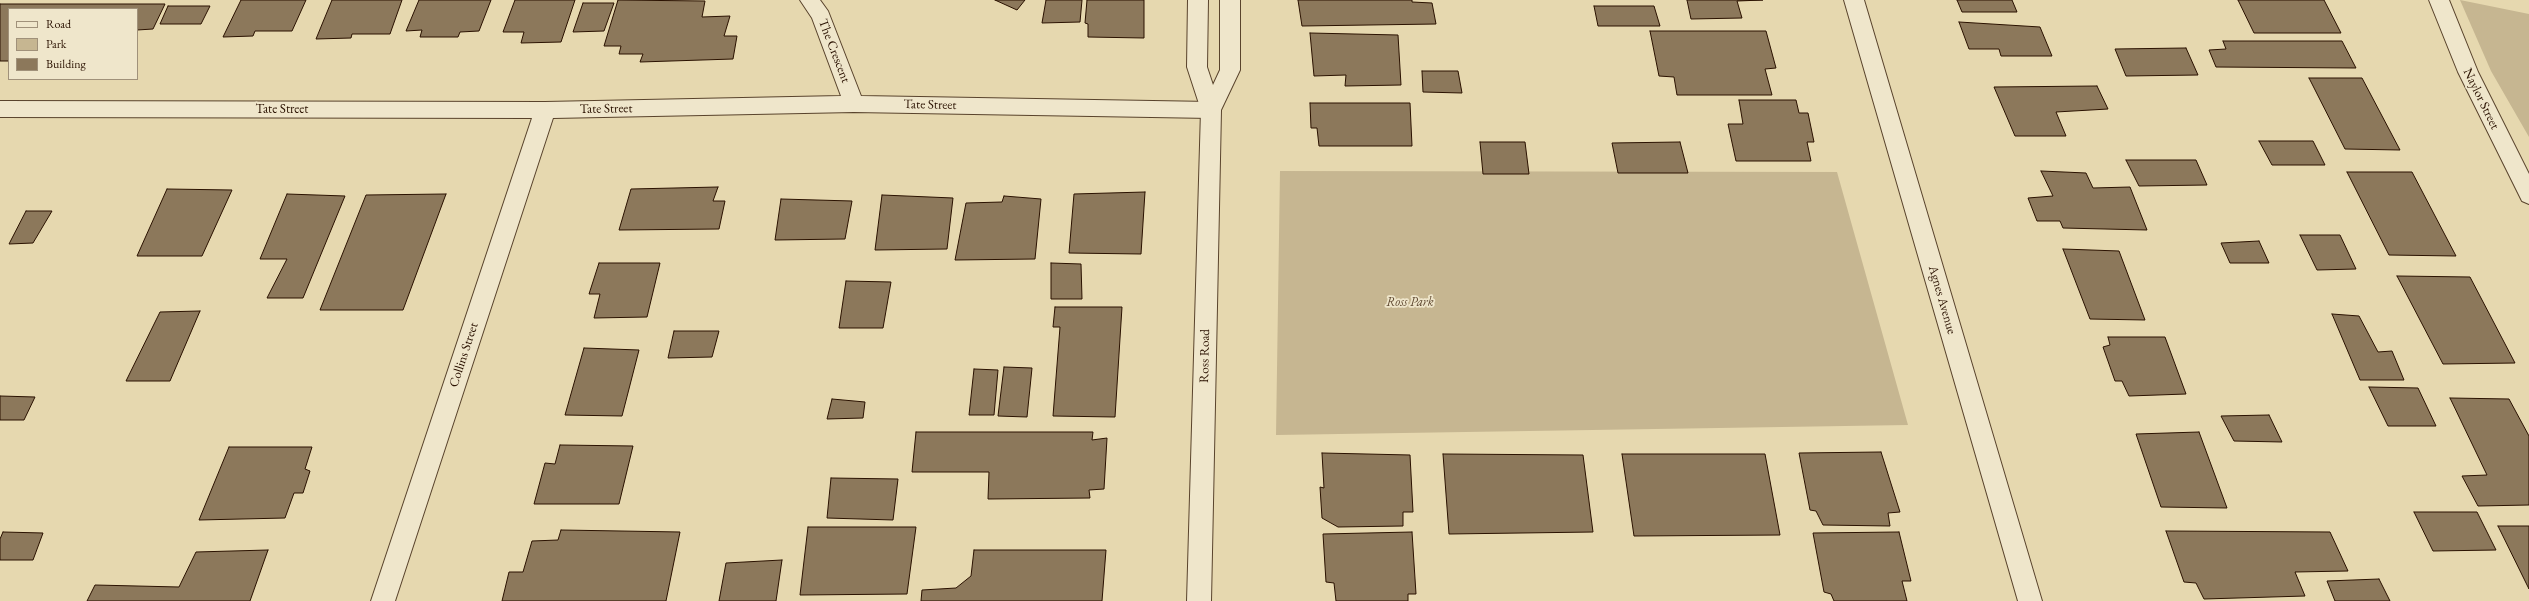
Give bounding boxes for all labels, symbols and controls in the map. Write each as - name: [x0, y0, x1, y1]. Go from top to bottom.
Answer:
- legend: [8, 8, 138, 80]
- text: Road: [46, 16, 71, 32]
- street label: The Crescent: [815, 17, 853, 85]
- text: Park: [46, 36, 66, 52]
- text: Building: [46, 56, 86, 72]
- street label: Naylor Street: [2460, 66, 2502, 132]
- street label: Tate Street: [903, 97, 957, 113]
- street label: Tate Street: [256, 101, 308, 117]
- street label: Tate Street: [579, 101, 633, 117]
- street label: Agnes Avenue: [1925, 264, 1959, 336]
- park label: Ross Park: [1386, 294, 1434, 310]
- street label: Collins Street: [446, 321, 482, 389]
- street label: Ross Road: [1197, 329, 1213, 383]

